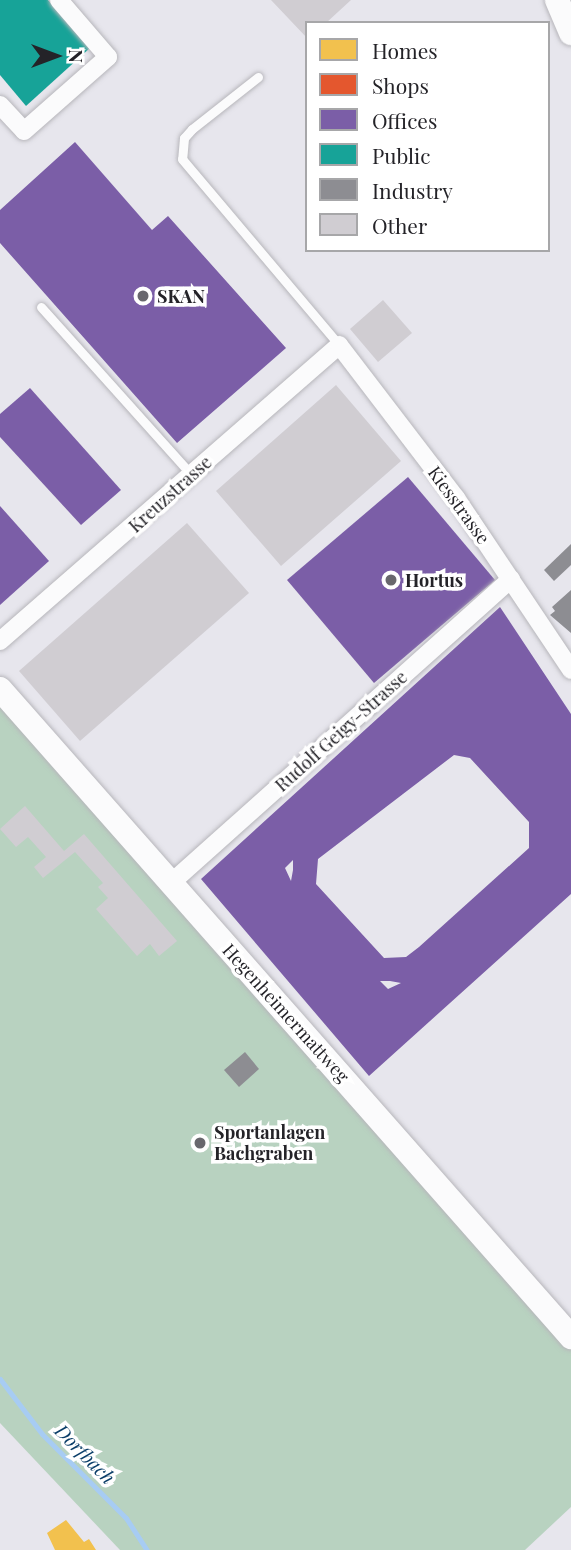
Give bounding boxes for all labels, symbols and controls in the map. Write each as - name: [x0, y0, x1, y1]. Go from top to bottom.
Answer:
- north arrow: [21, 21, 91, 91]
- legend: [305, 21, 550, 252]
- text: Homes: [372, 36, 438, 64]
- text: N: [64, 49, 90, 63]
- text: Shops: [372, 71, 429, 99]
- text: Offices: [372, 106, 437, 134]
- text: Public: [372, 141, 430, 169]
- text: Industry: [372, 176, 453, 204]
- text: Other: [372, 211, 427, 239]
- place label: SKAN: [157, 285, 205, 307]
- marker: SKAN: [135, 288, 151, 304]
- street label: Kreuzstrasse: [124, 451, 216, 537]
- street label: Kiesstrasse: [424, 462, 494, 548]
- place label: Hortus: [405, 569, 463, 591]
- marker: Hortus: [383, 572, 399, 588]
- street label: Rudolf Geigy-Strasse: [271, 666, 411, 796]
- street label: Hegenheimermattweg: [218, 939, 354, 1087]
- place label: Sportanlagen Bachgraben: [214, 1122, 325, 1164]
- marker: Sportanlagen Bachgraben: [192, 1135, 208, 1151]
- water label: Dorfbach: [50, 1419, 120, 1489]

